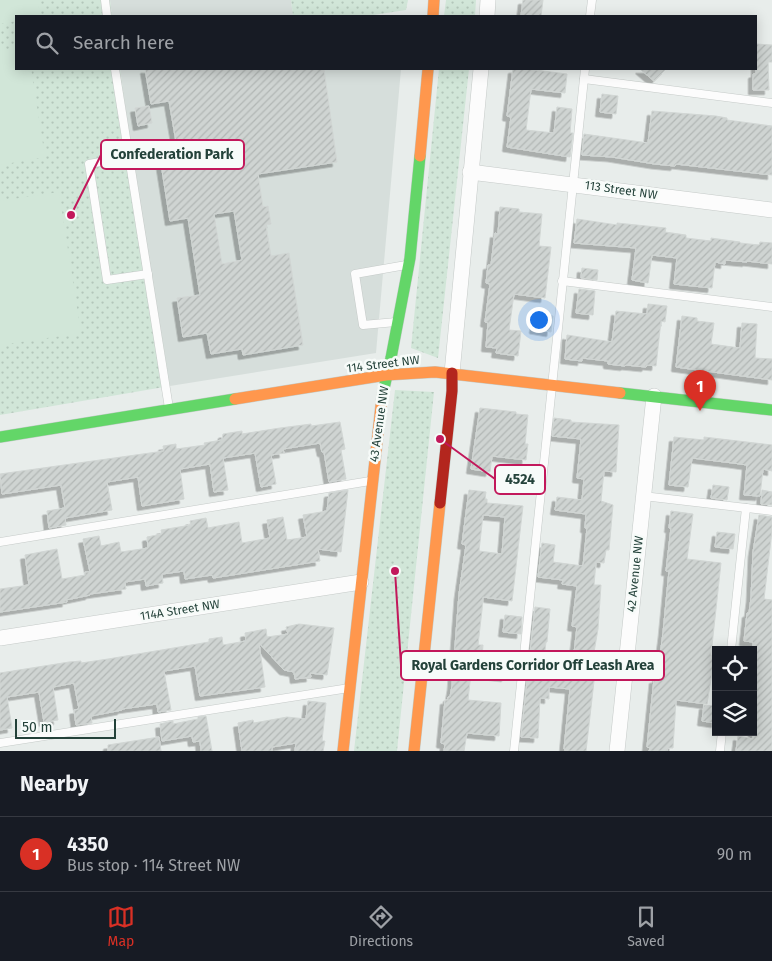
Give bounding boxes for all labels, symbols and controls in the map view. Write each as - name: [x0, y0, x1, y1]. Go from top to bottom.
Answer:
- search box: [15, 15, 757, 70]
- icon: search: [33, 29, 61, 57]
- text: Search here: [73, 31, 174, 54]
- callout: Confederation Park: [101, 140, 244, 169]
- text: Confederation Park: [110, 146, 234, 163]
- street label: 113 Street NW: [584, 178, 658, 202]
- your location: [526, 307, 552, 333]
- street label: 114 Street NW: [346, 353, 420, 375]
- pin: 1: [684, 370, 716, 411]
- street label: 43 Avenue NW: [367, 385, 391, 463]
- callout: 4524: [495, 465, 545, 494]
- text: 4524: [505, 471, 535, 488]
- street label: 42 Avenue NW: [624, 535, 646, 613]
- street label: 114A Street NW: [139, 597, 221, 623]
- map controls: [712, 646, 757, 736]
- button: locate: [712, 646, 757, 691]
- callout: Royal Gardens Corridor Off Leash Area: [401, 651, 664, 680]
- text: Royal Gardens Corridor Off Leash Area: [411, 657, 655, 674]
- button: layers: [712, 691, 757, 736]
- scale bar: [15, 716, 116, 739]
- text: 50 m: [22, 719, 53, 736]
- text: Nearby: [20, 771, 88, 797]
- text: 4350: [67, 833, 109, 856]
- text: 1: [32, 845, 40, 864]
- text: 90 m: [717, 845, 752, 864]
- text: Bus stop · 114 Street NW: [67, 856, 240, 875]
- tab: Map: [107, 903, 135, 950]
- tab: Directions: [349, 903, 413, 950]
- tab: Saved: [627, 903, 665, 950]

